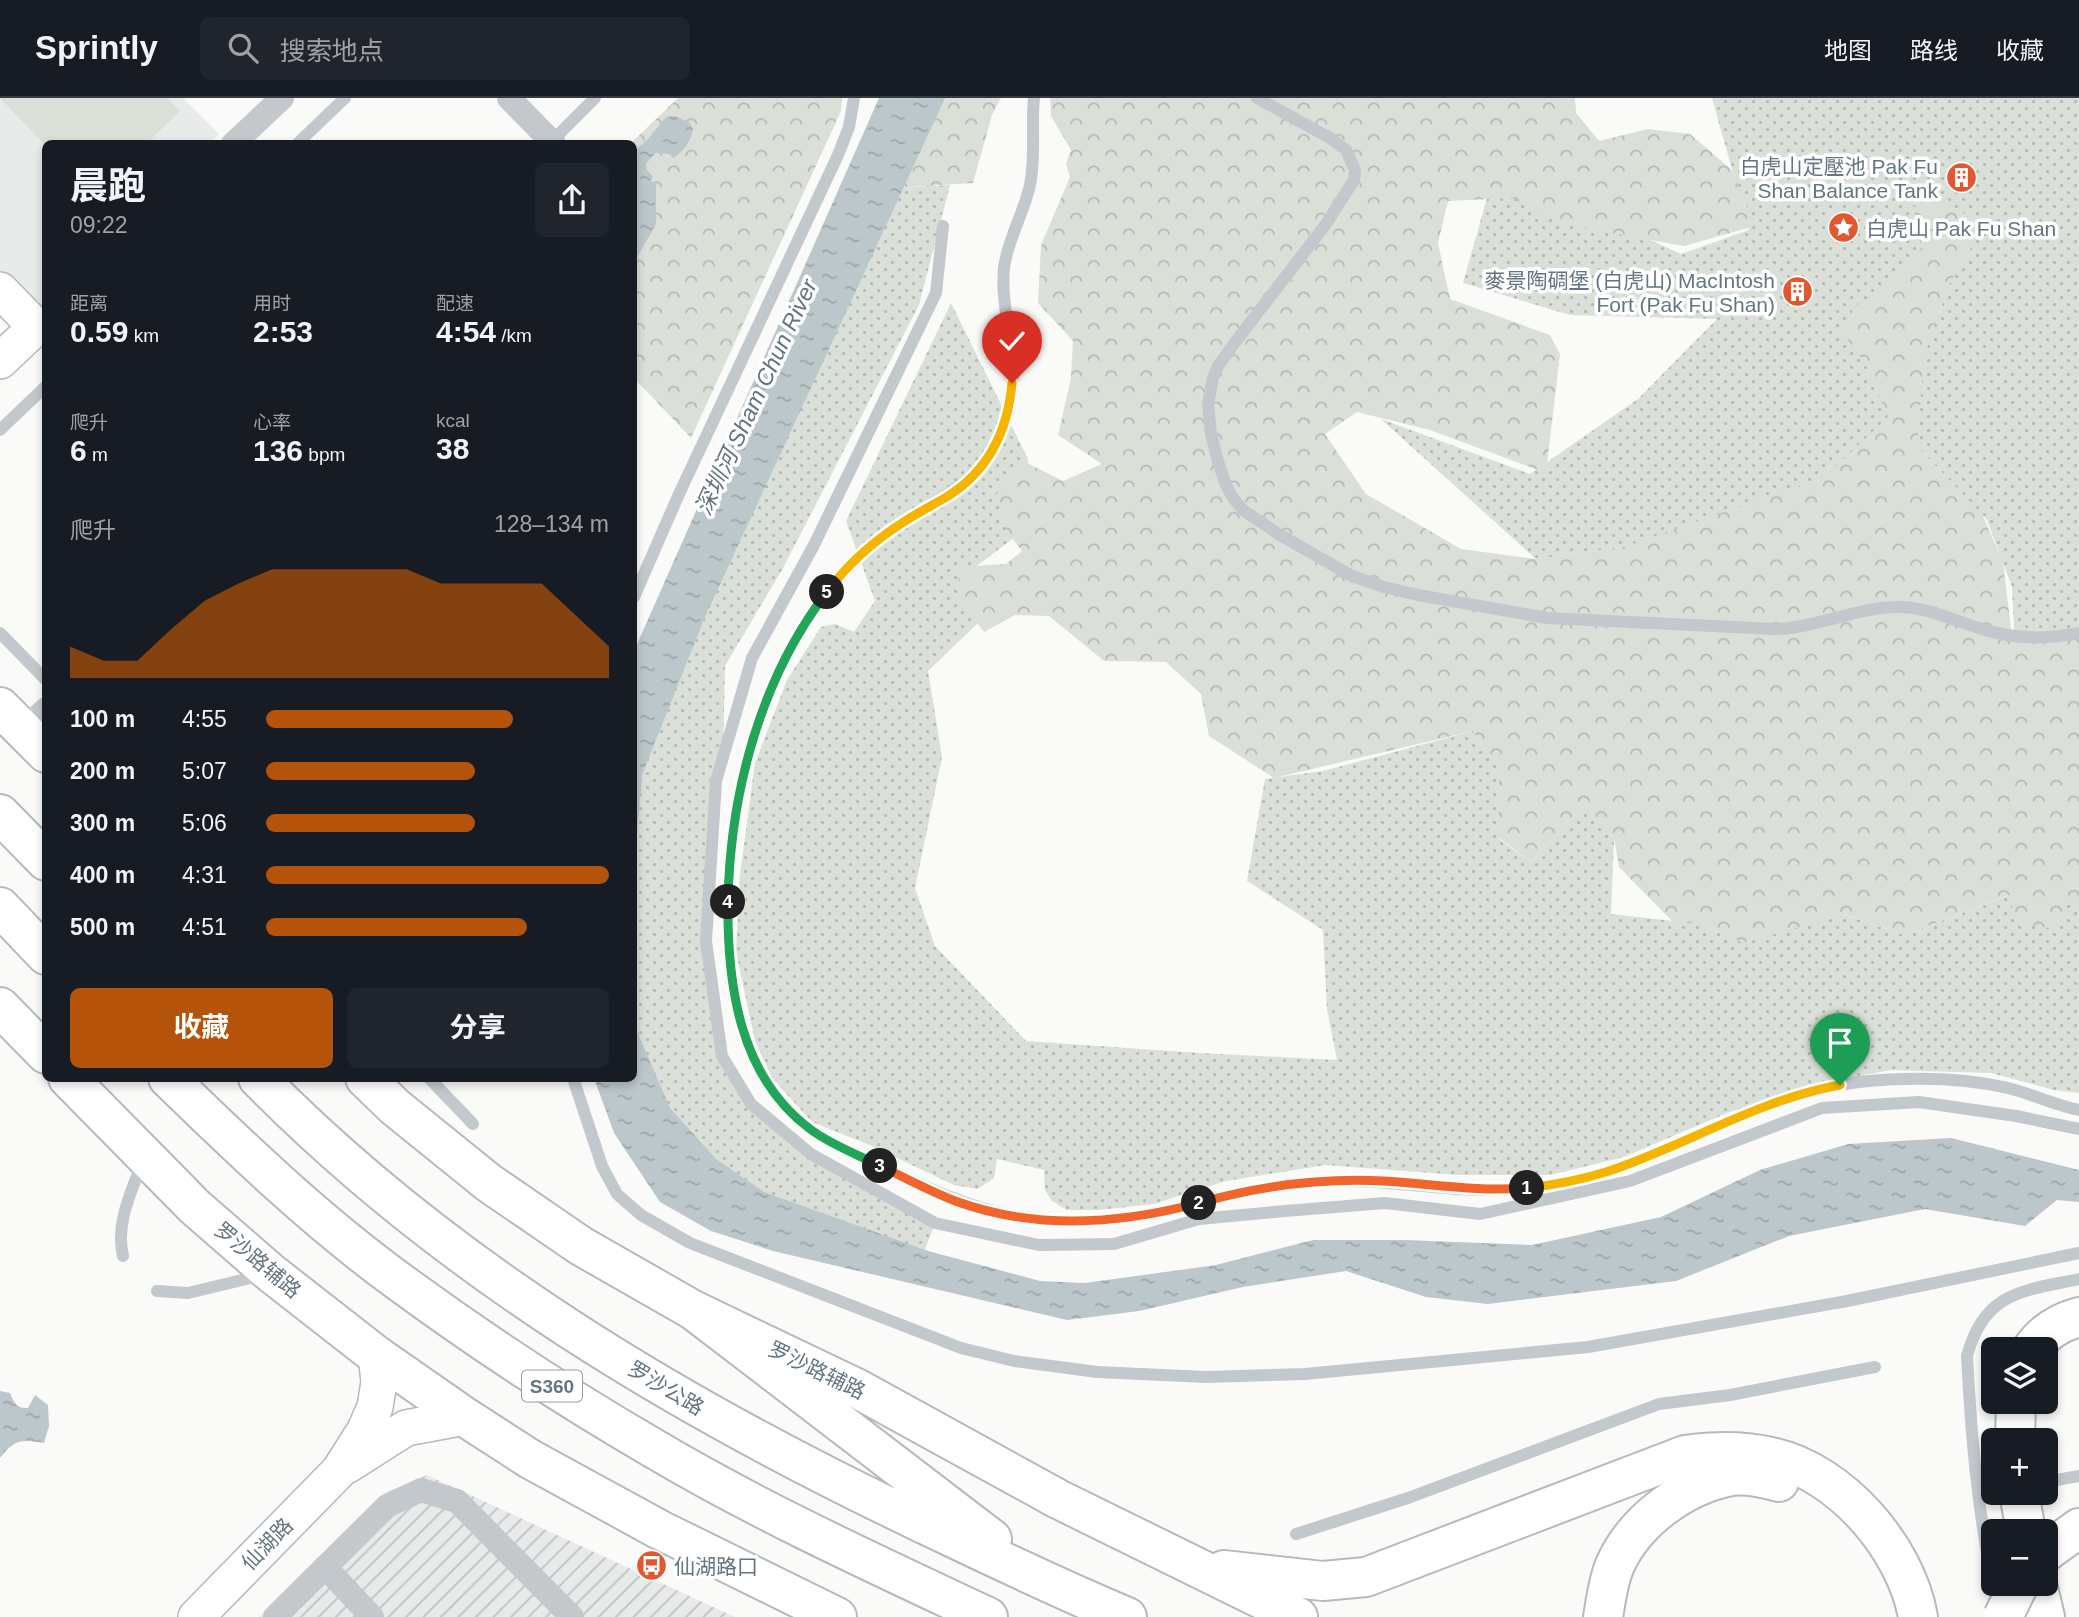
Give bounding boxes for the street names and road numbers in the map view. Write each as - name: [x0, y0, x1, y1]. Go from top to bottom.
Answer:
- street label: 罗沙路辅路: [210, 1217, 306, 1303]
- street label: 罗沙路辅路: [765, 1337, 869, 1403]
- street label: 罗沙公路: [624, 1357, 708, 1419]
- road number: S360: [522, 1370, 582, 1402]
- street label: 仙湖路: [237, 1513, 297, 1575]

